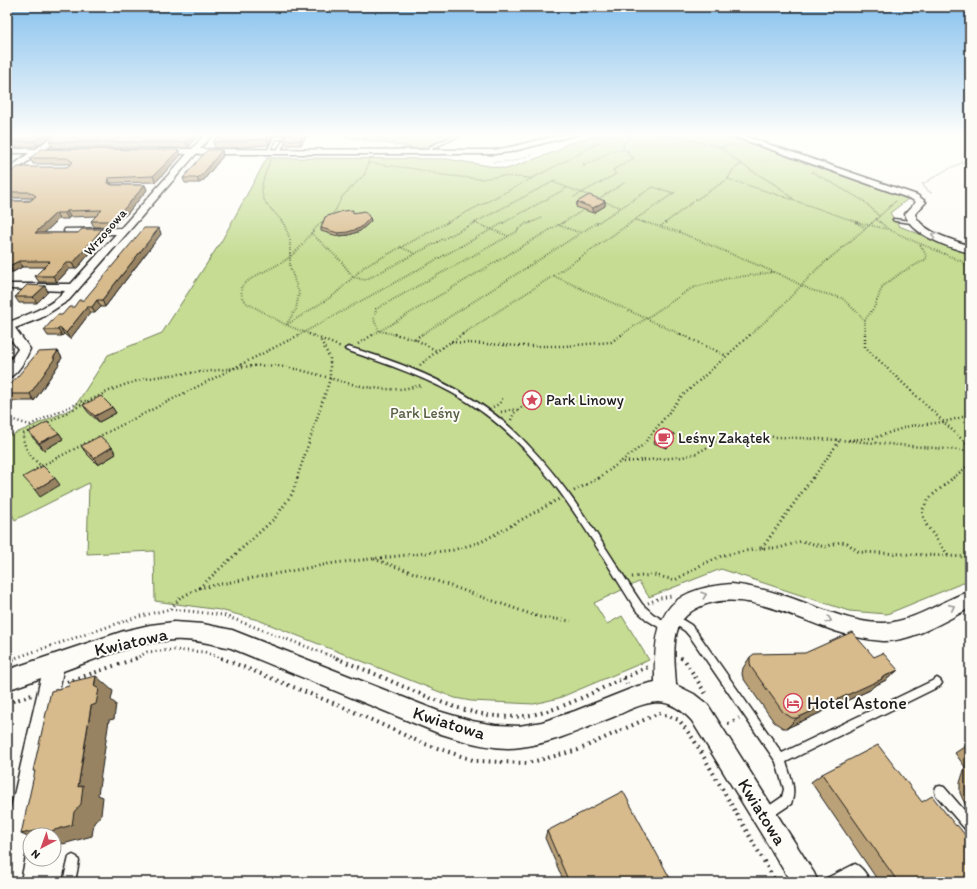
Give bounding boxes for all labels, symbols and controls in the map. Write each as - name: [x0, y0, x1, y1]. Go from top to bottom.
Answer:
- street label: Wrzosowa: [81, 205, 129, 258]
- one-way arrow: [930, 232, 937, 240]
- place icon: Park Linowy: [521, 389, 543, 411]
- place label: Park Linowy: [546, 391, 624, 409]
- park label: Park Leśny: [390, 404, 460, 422]
- cafe icon: Leśny Zakątek: [653, 427, 675, 449]
- place label: Leśny Zakątek: [678, 429, 771, 447]
- one-way arrow: [700, 591, 707, 600]
- one-way arrow: [948, 604, 955, 612]
- one-way arrow: [825, 615, 832, 623]
- street label: Kwiatowa: [92, 623, 170, 661]
- hotel icon: Hotel Astone: [782, 692, 804, 714]
- place label: Hotel Astone: [807, 692, 907, 714]
- street label: Kwiatowa: [410, 702, 488, 745]
- street label: Kwiatowa: [733, 775, 791, 850]
- north arrow: [22, 827, 62, 867]
- text: N: [29, 847, 43, 862]

